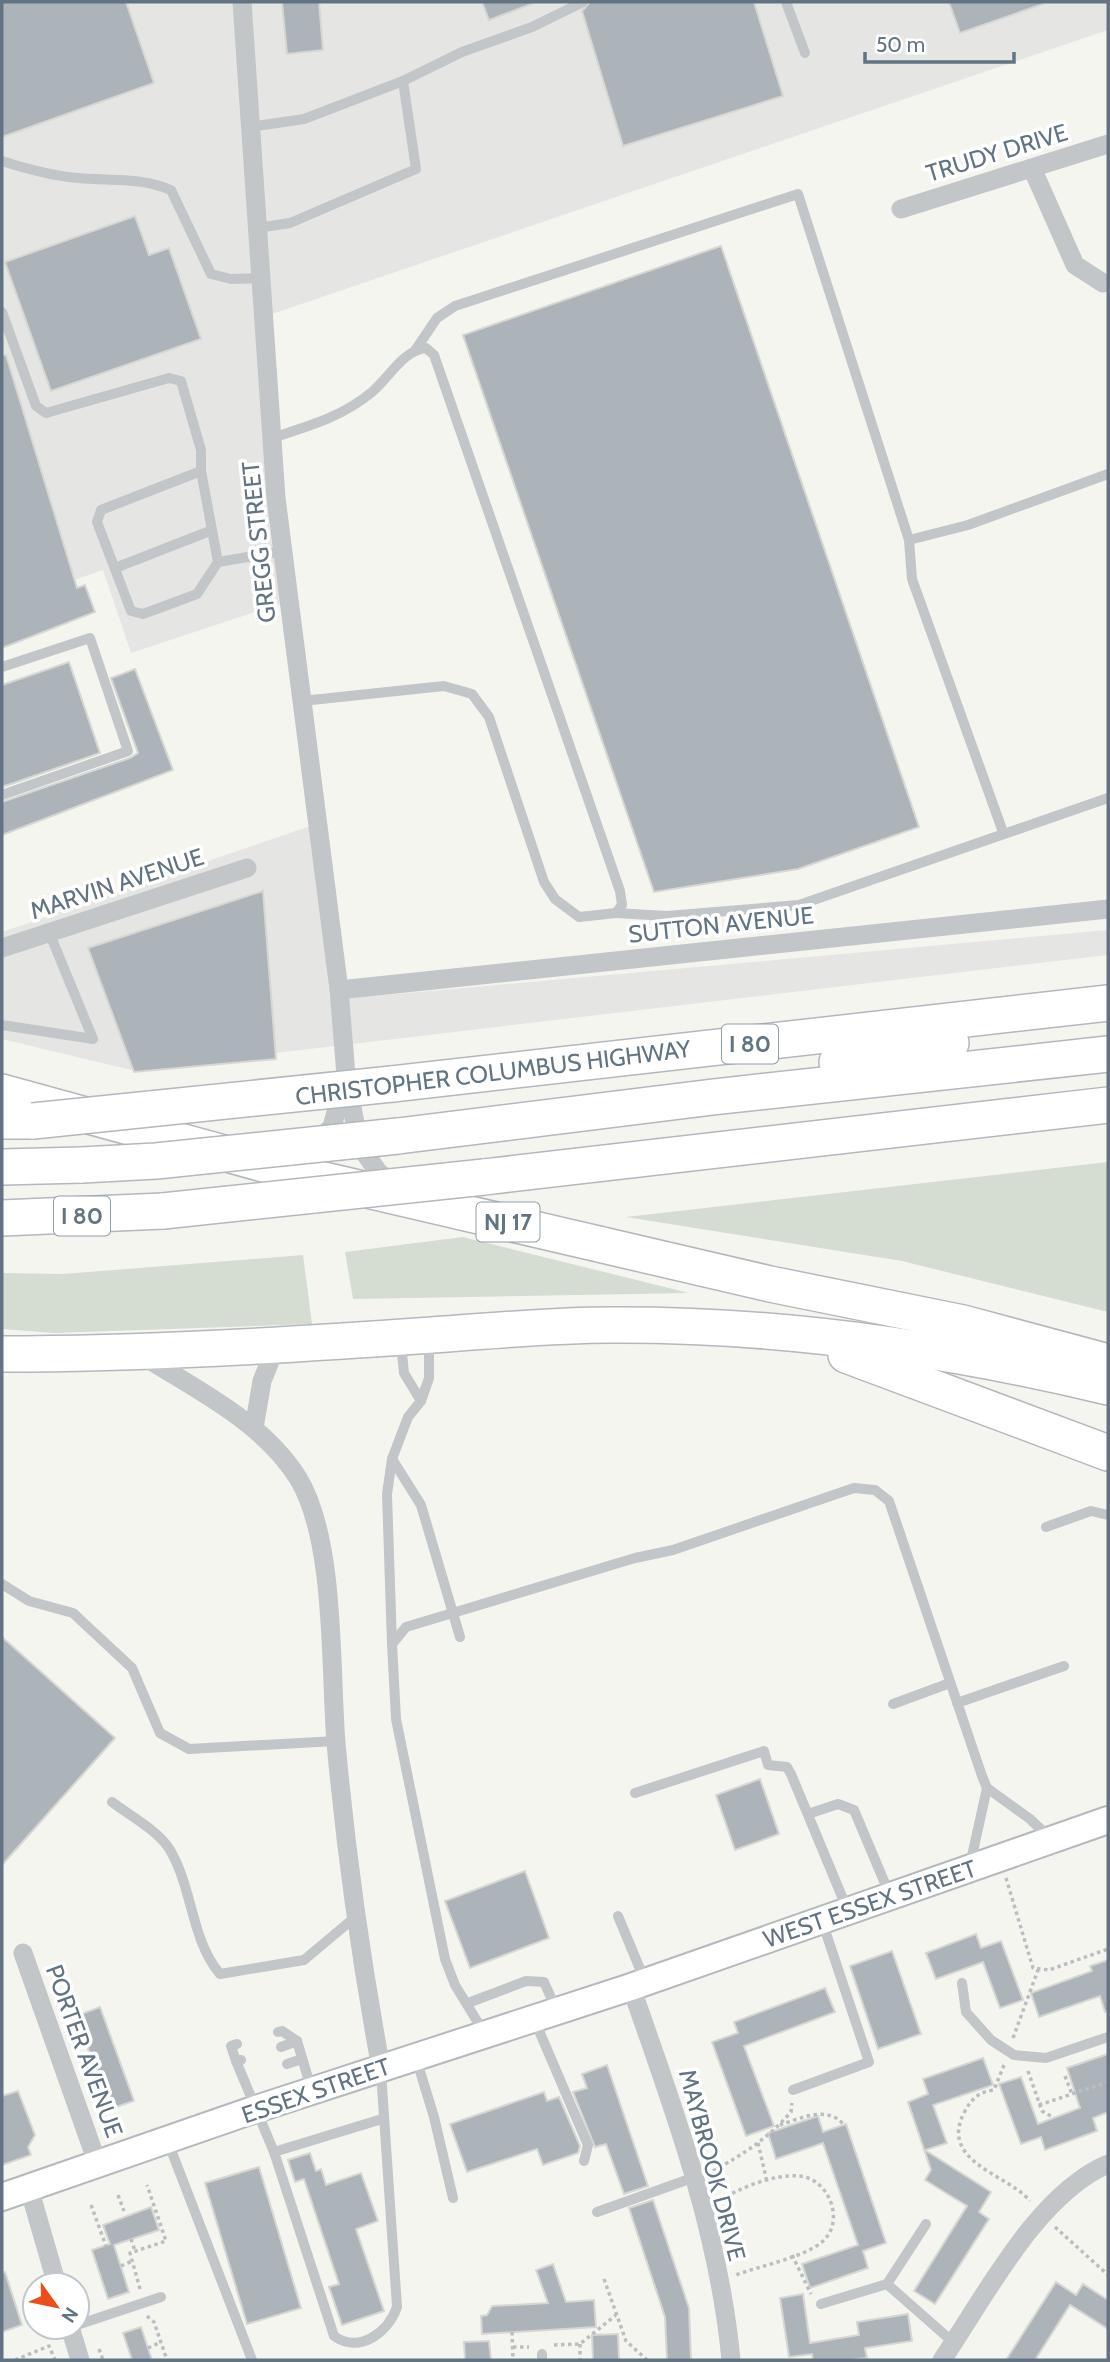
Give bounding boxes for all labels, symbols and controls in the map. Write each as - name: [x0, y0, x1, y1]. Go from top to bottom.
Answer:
- scale bar: [865, 21, 1014, 65]
- text: 50 m: [876, 32, 925, 57]
- street label: TRUDY DRIVE: [923, 117, 1071, 188]
- street label: GREGG STREET: [236, 460, 281, 624]
- street label: MARVIN AVENUE: [26, 842, 207, 925]
- street label: SUTTON AVENUE: [627, 900, 815, 949]
- road number: I 80: [722, 1024, 778, 1064]
- street label: CHRISTOPHER COLUMBUS HIGHWAY: [294, 1034, 693, 1111]
- road number: I 80: [54, 1196, 110, 1236]
- road number: NJ 17: [476, 1203, 540, 1242]
- street label: WEST ESSEX STREET: [760, 1853, 980, 1954]
- street label: PORTER AVENUE: [40, 1961, 129, 2141]
- street label: ESSEX STREET: [238, 2052, 394, 2129]
- street label: MAYBROOK DRIVE: [673, 2066, 752, 2264]
- north arrow: [21, 2271, 91, 2341]
- text: N: [57, 2303, 83, 2327]

